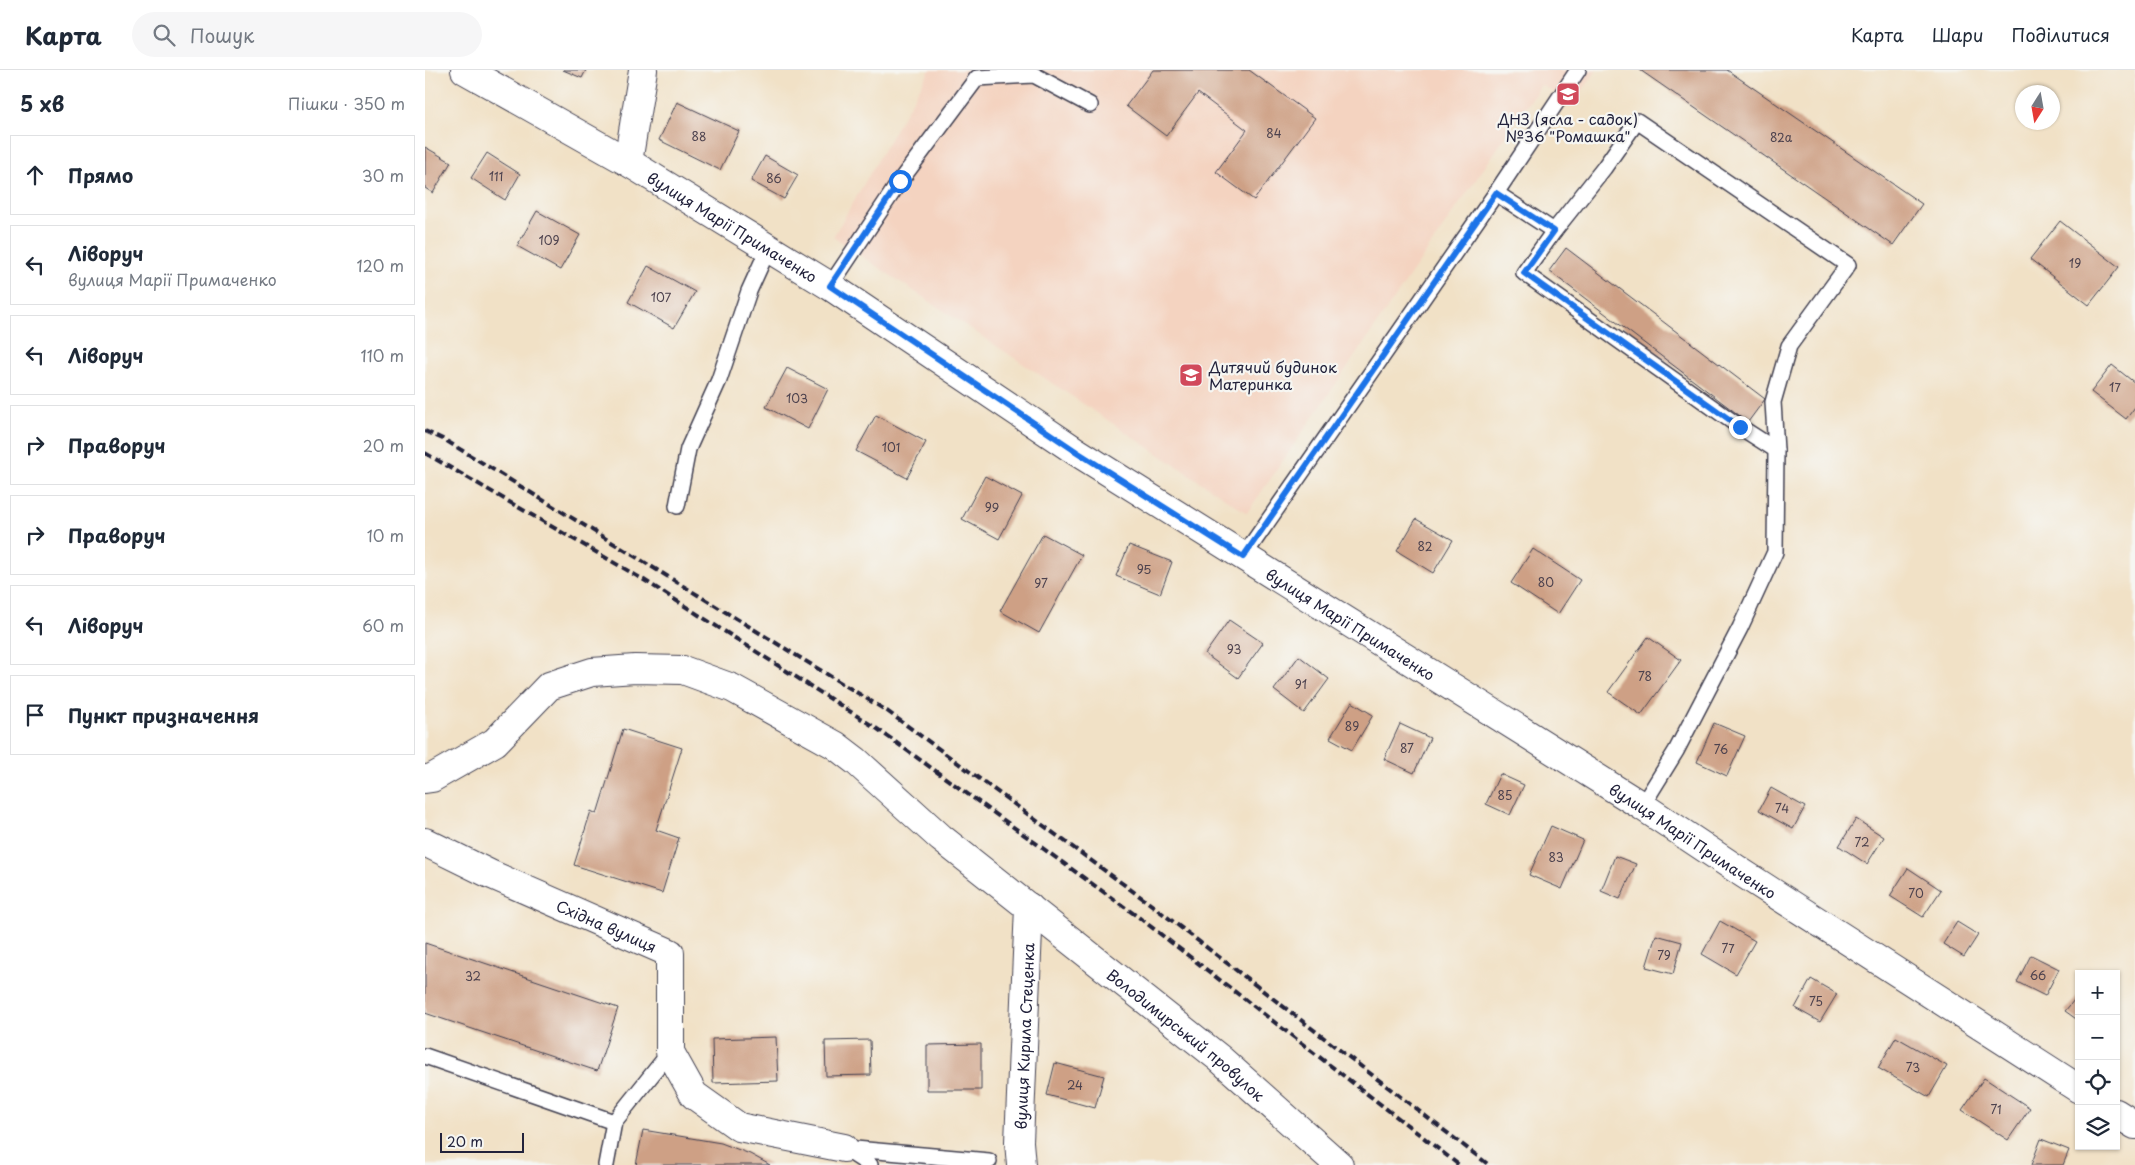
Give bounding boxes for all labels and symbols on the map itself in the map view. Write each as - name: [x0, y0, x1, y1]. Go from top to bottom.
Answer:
- school or university icon: ДНЗ (ясла - садок) №36 "Ромашка": [1555, 81, 1581, 107]
- north arrow: [2015, 85, 2060, 130]
- place label: ДНЗ (ясла - садок) №36 "Ромашка": [1497, 107, 1638, 147]
- house number: 84: [1266, 124, 1282, 142]
- house number: 88: [692, 127, 706, 145]
- house number: 82а: [1770, 128, 1793, 146]
- street label: вулиця Марії Примаченко: [643, 165, 822, 287]
- house number: 111: [489, 167, 503, 185]
- house number: 86: [766, 169, 782, 187]
- route start: [889, 170, 912, 193]
- house number: 109: [538, 231, 560, 249]
- house number: 19: [2069, 254, 2081, 272]
- house number: 107: [651, 288, 672, 306]
- place label: Дитячий будинок Материнка: [1208, 355, 1337, 395]
- school or university icon: Дитячий будинок Материнка: [1178, 362, 1204, 388]
- house number: 17: [2109, 378, 2121, 396]
- house number: 103: [786, 389, 808, 407]
- route end: [1729, 416, 1752, 439]
- house number: 101: [882, 438, 900, 456]
- house number: 99: [985, 498, 999, 516]
- house number: 82: [1418, 537, 1433, 555]
- house number: 95: [1137, 560, 1151, 578]
- street label: вулиця Марії Примаченко: [1262, 562, 1440, 685]
- house number: 80: [1538, 573, 1554, 591]
- house number: 97: [1034, 574, 1048, 592]
- house number: 93: [1227, 640, 1241, 658]
- house number: 78: [1638, 667, 1652, 685]
- house number: 91: [1295, 675, 1307, 693]
- house number: 89: [1345, 717, 1359, 735]
- house number: 87: [1400, 739, 1414, 757]
- house number: 76: [1714, 740, 1728, 758]
- street label: вулиця Марії Примаченко: [1605, 777, 1781, 904]
- house number: 85: [1498, 786, 1512, 804]
- house number: 74: [1775, 799, 1789, 817]
- house number: 72: [1854, 833, 1870, 851]
- house number: 83: [1548, 848, 1564, 866]
- house number: 70: [1908, 884, 1924, 902]
- street label: Східна вулиця: [553, 893, 661, 957]
- house number: 77: [1721, 939, 1735, 957]
- street label: вулиця Кирила Стеценка: [1008, 942, 1039, 1130]
- house number: 79: [1657, 946, 1671, 964]
- street label: Володимирський провулок: [1103, 962, 1271, 1106]
- house number: 66: [2030, 966, 2046, 984]
- house number: 32: [465, 967, 481, 985]
- house number: 75: [1809, 992, 1823, 1010]
- house number: 73: [1906, 1058, 1920, 1076]
- house number: 24: [1067, 1076, 1083, 1094]
- house number: 71: [1990, 1100, 2002, 1118]
- scale bar: [440, 1130, 524, 1153]

